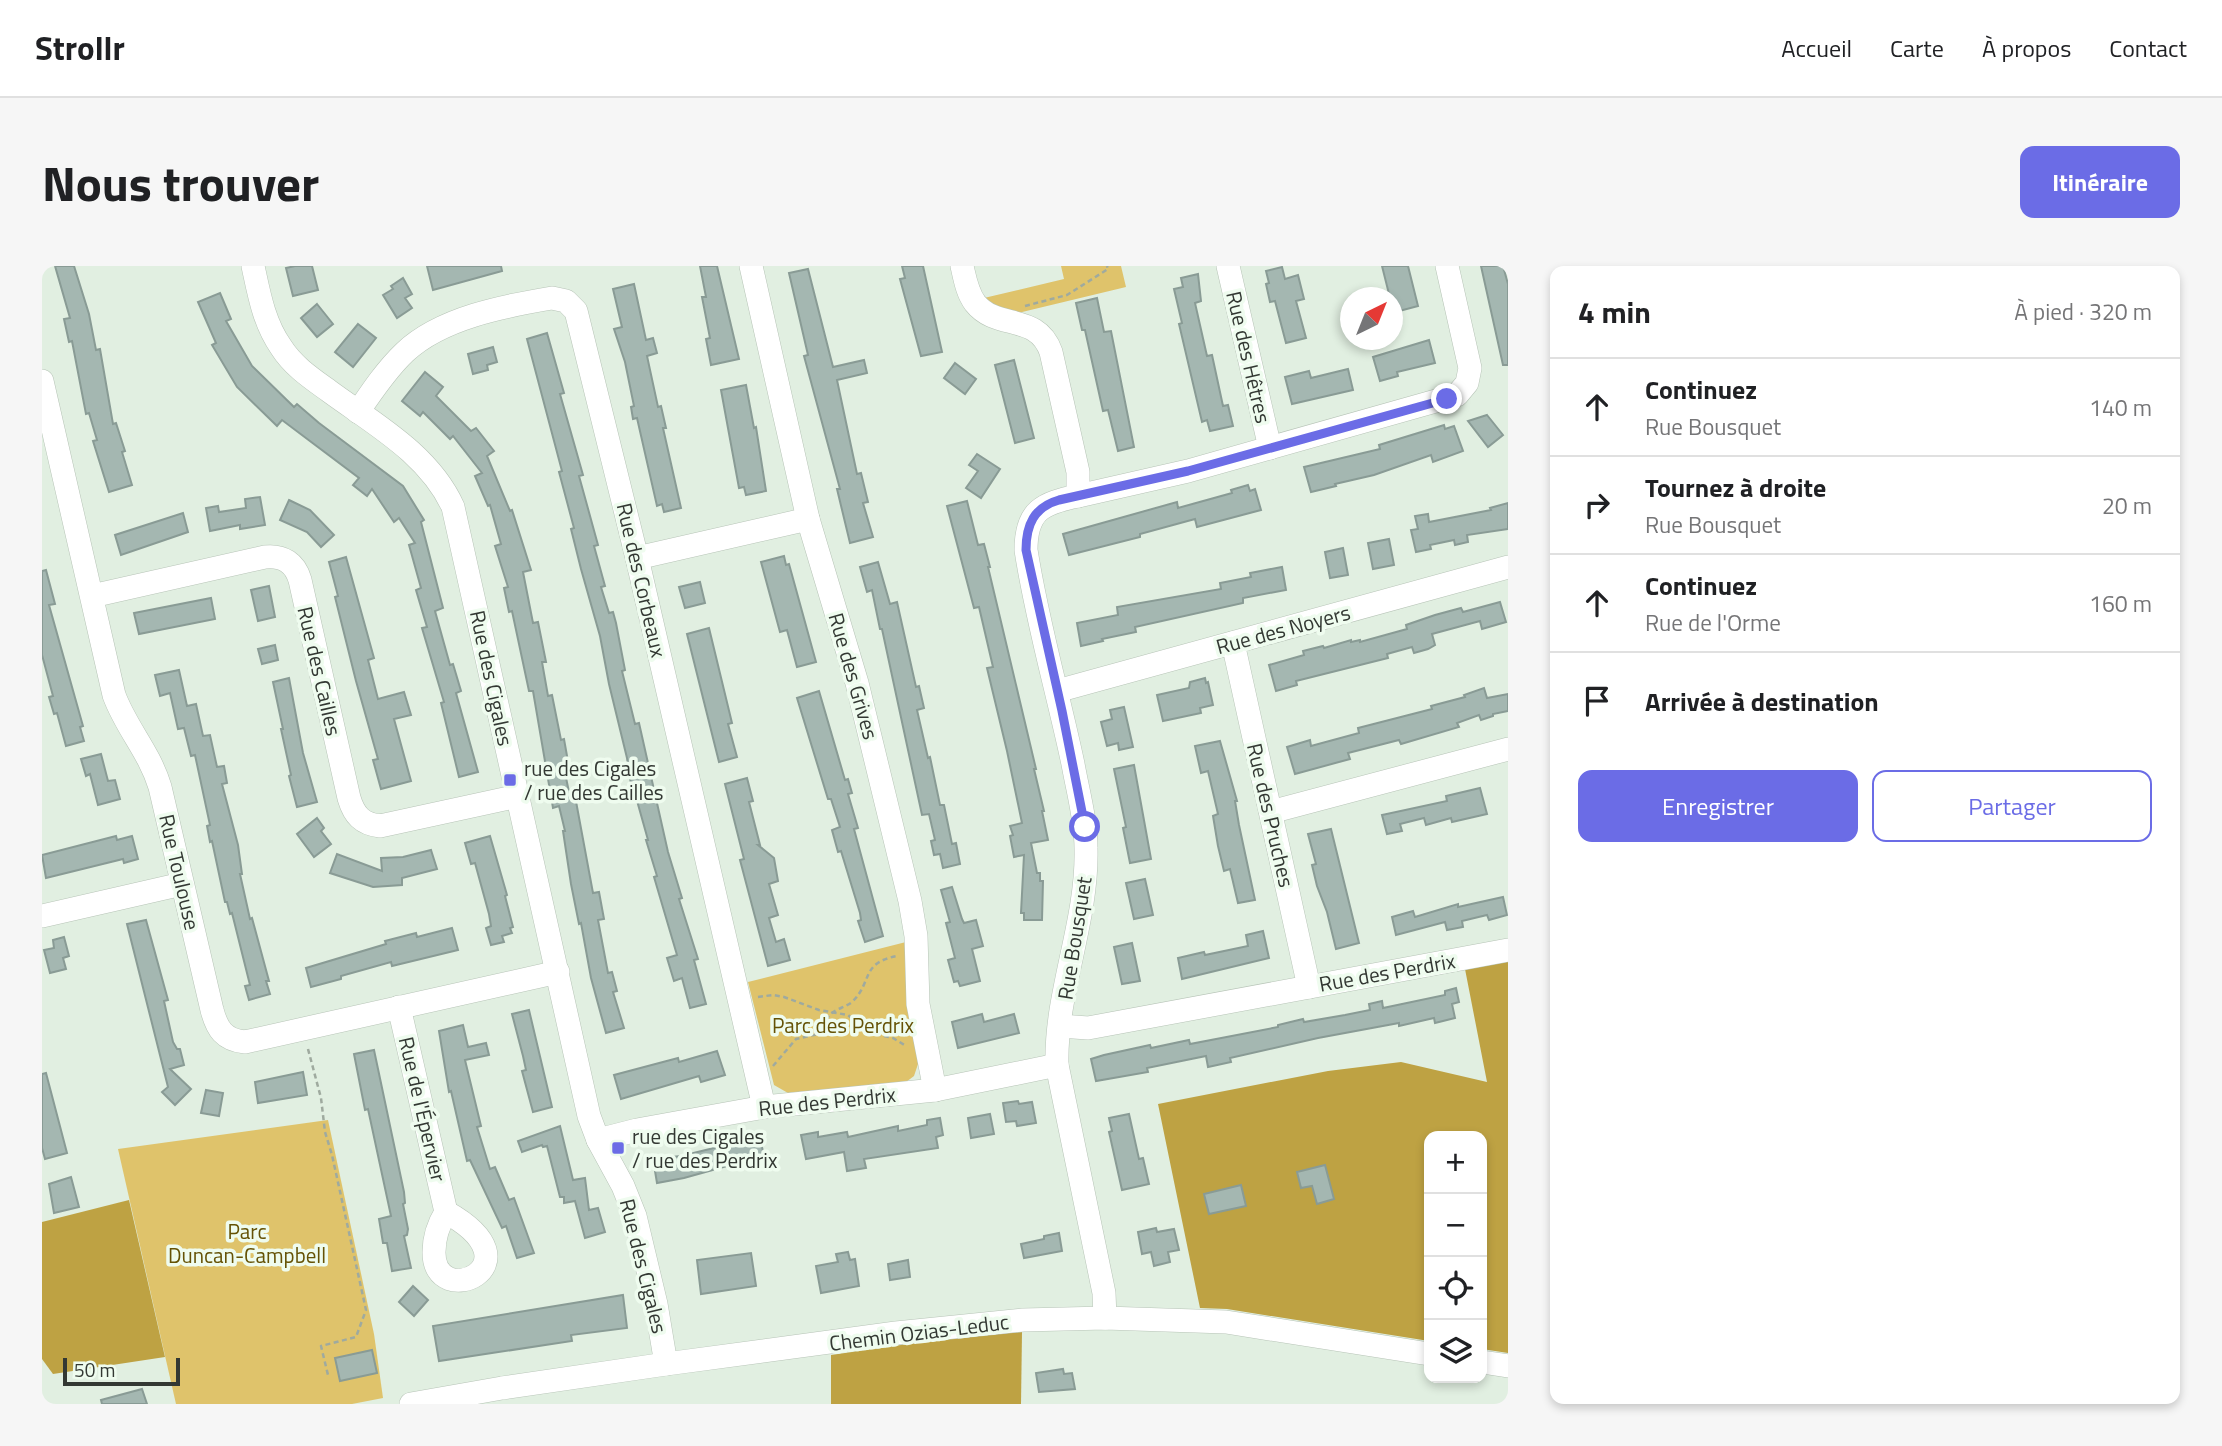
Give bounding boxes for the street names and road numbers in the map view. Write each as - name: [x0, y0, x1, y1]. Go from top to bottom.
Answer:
- street label: Rue des Hêtres: [1218, 288, 1280, 426]
- street label: Rue des Corbeaux: [609, 500, 675, 661]
- street label: Rue des Noyers: [1212, 596, 1354, 662]
- street label: Rue des Cailles: [290, 603, 350, 739]
- street label: Rue des Cigales: [462, 607, 522, 749]
- street label: Rue des Grives: [821, 609, 887, 743]
- street label: Rue des Pruches: [1239, 740, 1303, 890]
- street label: Rue Toulouse: [151, 811, 209, 933]
- street label: Rue Bousquet: [1048, 873, 1100, 1002]
- street label: Rue des Perdrix: [1316, 944, 1458, 1000]
- street label: Rue de l'Épervier: [391, 1033, 455, 1185]
- street label: Rue des Perdrix: [757, 1078, 898, 1124]
- street label: Rue des Cigales: [612, 1195, 676, 1337]
- street label: Chemin Ozias-Leduc: [827, 1305, 1011, 1359]

